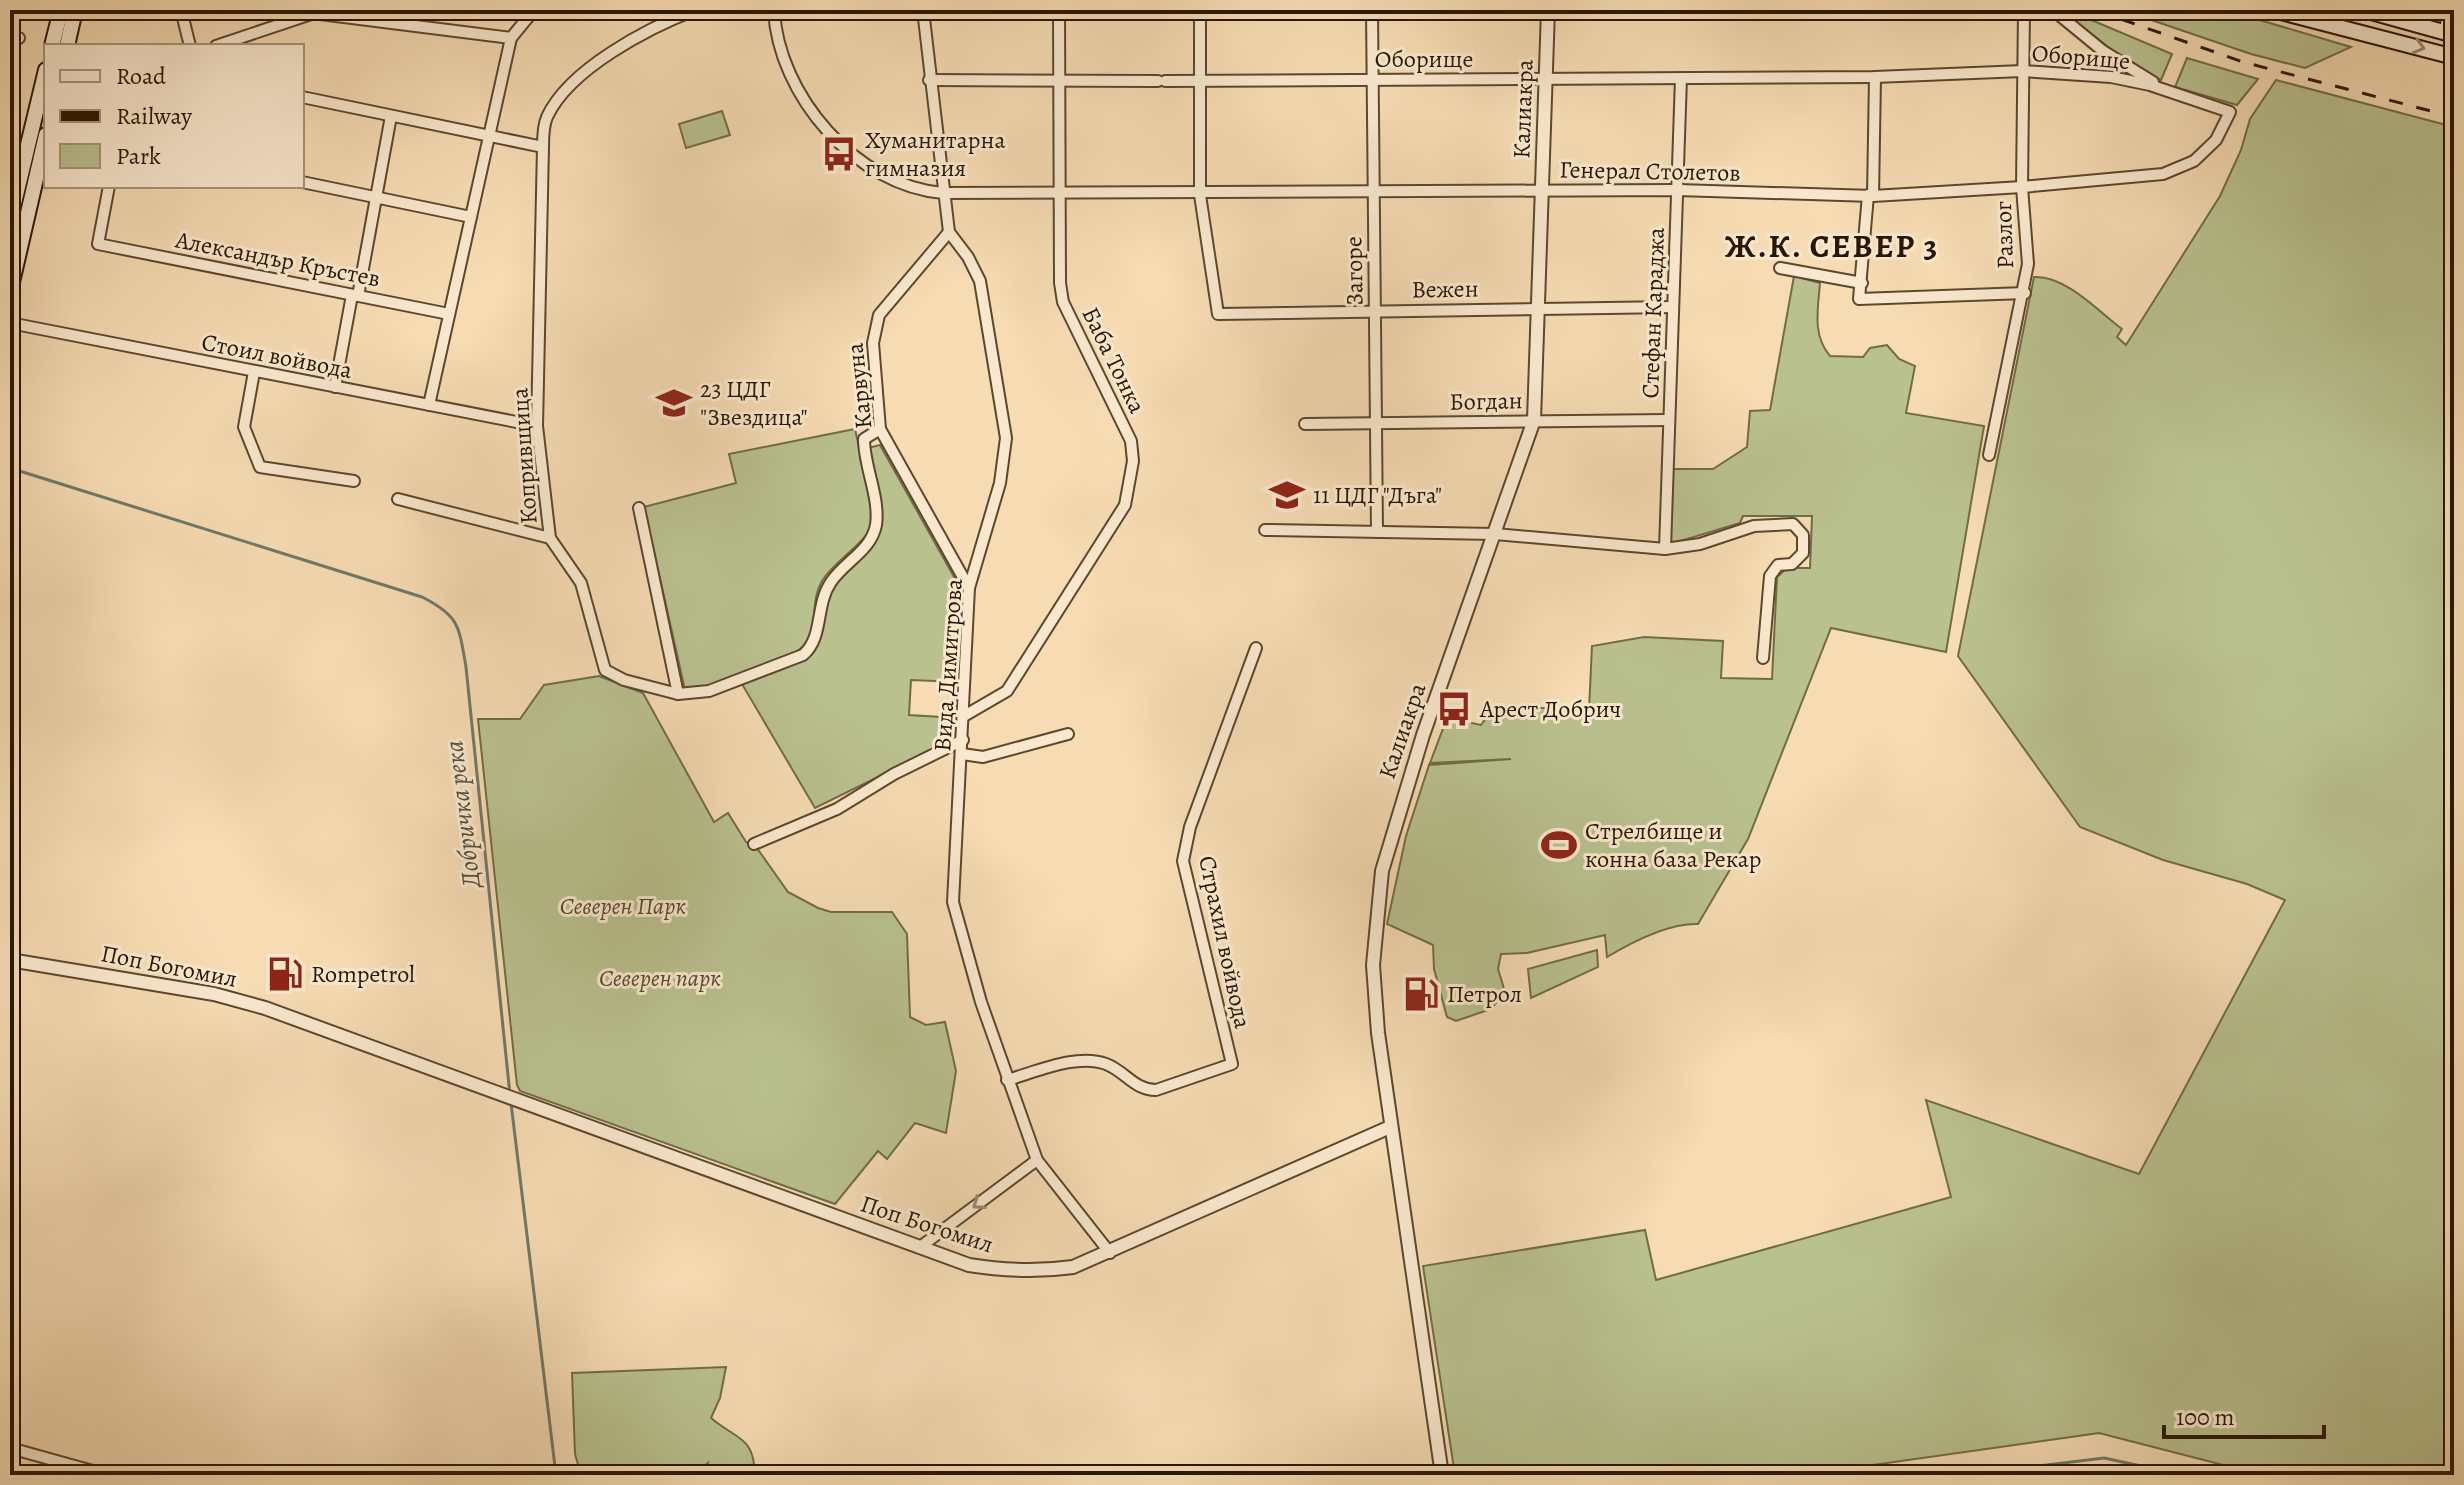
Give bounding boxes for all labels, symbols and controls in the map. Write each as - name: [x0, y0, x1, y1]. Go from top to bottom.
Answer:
- street label: Оборище: [2030, 37, 2132, 77]
- one-way arrow: [2411, 38, 2425, 54]
- street label: Оборище: [1375, 43, 1473, 75]
- legend: [44, 44, 304, 188]
- street label: Калиакра: [1505, 59, 1541, 159]
- text: Road: [116, 60, 166, 92]
- text: Railway: [116, 100, 192, 132]
- place label: Хуманитарна гимназия: [865, 124, 1005, 184]
- bus stop icon: Хуманитарна гимназия: [820, 135, 858, 173]
- text: Park: [116, 140, 161, 172]
- street label: Генерал Столетов: [1559, 153, 1741, 189]
- street label: Разлог: [1987, 200, 2021, 270]
- street label: Александър Кръстев: [172, 223, 383, 295]
- district label: Ж.К. СЕВЕР 3: [1725, 224, 1939, 268]
- street label: Стефан Караджа: [1634, 227, 1672, 399]
- street label: Загоре: [1337, 236, 1371, 306]
- street label: Вежен: [1411, 272, 1479, 306]
- street label: Баба Тонка: [1074, 301, 1154, 419]
- street label: Стоил войвода: [199, 326, 355, 386]
- street label: Карвуна: [839, 342, 879, 430]
- place label: 23 ЦДГ "Звездица": [700, 373, 808, 433]
- school or university icon: 23 ЦДГ "Звездица": [655, 384, 693, 422]
- street label: Богдан: [1449, 384, 1523, 418]
- street label: Копривщица: [503, 387, 545, 525]
- school or university icon: 11 ЦДГ "Дъга": [1268, 476, 1306, 514]
- place label: 11 ЦДГ "Дъга": [1313, 479, 1442, 511]
- street label: Вида Димитрова: [926, 578, 970, 752]
- street label: Калиакра: [1371, 679, 1433, 783]
- bus stop icon: Арест Добрич: [1435, 690, 1473, 728]
- place label: Арест Добрич: [1479, 693, 1621, 725]
- water label: Добричка река: [436, 738, 489, 891]
- place label: Стрелбище и конна база Рекар: [1585, 815, 1761, 875]
- sports icon: Стрелбище и конна база Рекар: [1540, 826, 1578, 864]
- street label: Страхил войвода: [1191, 853, 1259, 1031]
- park label: Северен Парк: [560, 890, 686, 922]
- street label: Поп Богомил: [98, 937, 240, 995]
- fuel station icon: Rompetrol: [266, 955, 304, 993]
- place label: Rompetrol: [311, 958, 415, 990]
- park label: Северен парк: [599, 962, 721, 994]
- fuel station icon: Петрол: [1402, 975, 1440, 1013]
- place label: Петрол: [1447, 978, 1522, 1010]
- street label: Поп Богомил: [857, 1187, 997, 1261]
- one-way arrow: [972, 1194, 987, 1208]
- scale bar: [2164, 1389, 2324, 1439]
- text: 100 m: [2176, 1401, 2235, 1433]

